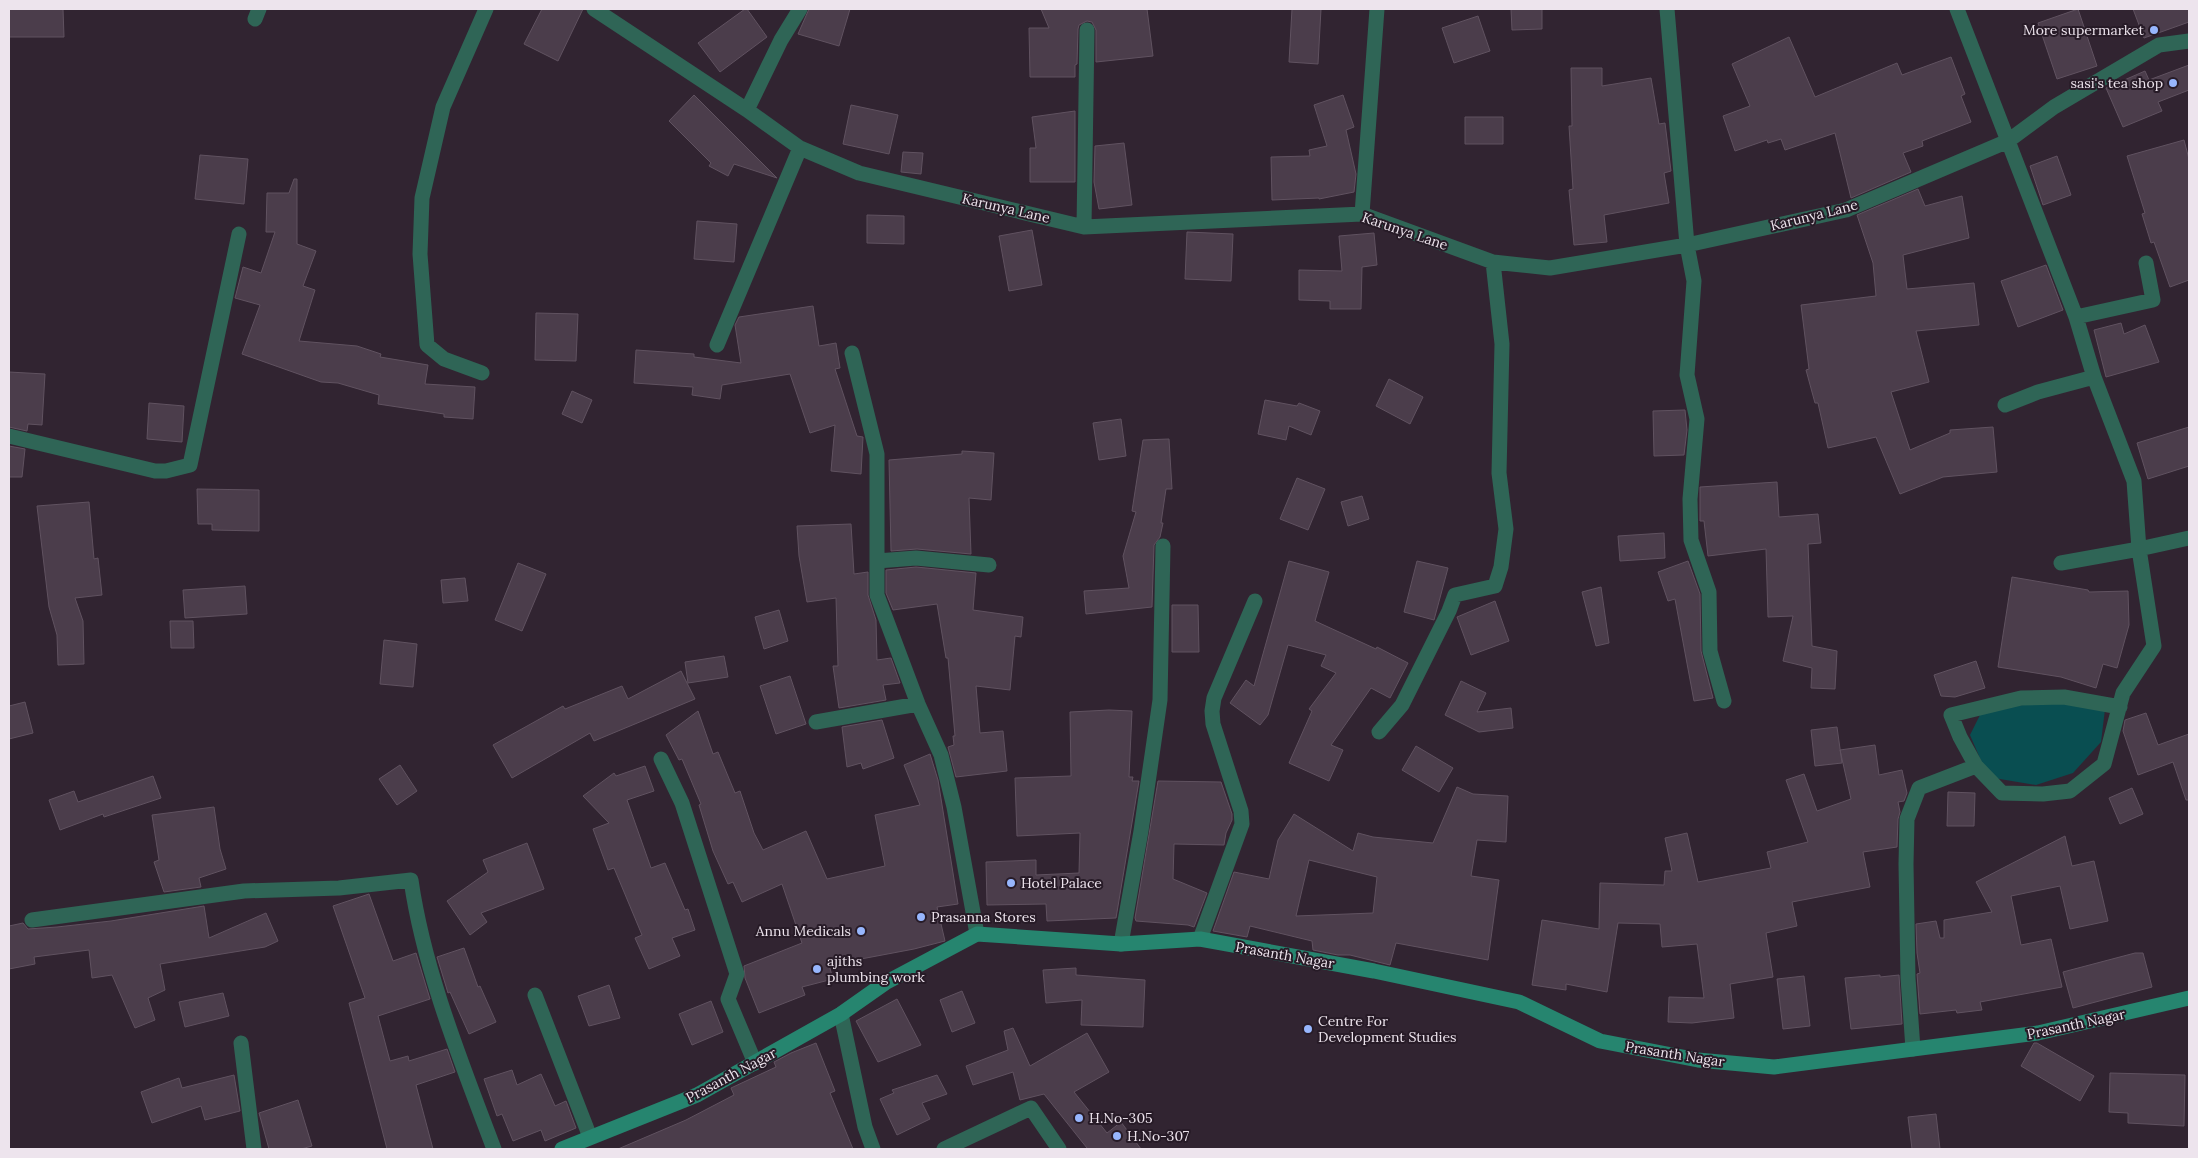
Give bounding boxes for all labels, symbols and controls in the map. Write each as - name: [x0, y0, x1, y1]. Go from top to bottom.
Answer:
- place label: More supermarket: [2023, 21, 2145, 39]
- marker: More supermarket: [2148, 24, 2160, 36]
- place label: sasi's tea shop: [2071, 74, 2163, 92]
- marker: sasi's tea shop: [2167, 77, 2179, 89]
- street label: Karunya Lane: [960, 189, 1052, 227]
- street label: Karunya Lane: [1768, 195, 1860, 235]
- street label: Karunya Lane: [1360, 208, 1451, 254]
- place label: Hotel Palace: [1021, 874, 1102, 892]
- marker: Hotel Palace: [1005, 877, 1017, 889]
- place label: Prasanna Stores: [931, 908, 1036, 926]
- marker: Prasanna Stores: [915, 911, 927, 923]
- place label: Annu Medicals: [755, 922, 851, 940]
- marker: Annu Medicals: [855, 925, 867, 937]
- street label: Prasanth Nagar: [1234, 937, 1336, 973]
- place label: ajiths plumbing work: [827, 952, 925, 986]
- marker: ajiths plumbing work: [811, 963, 823, 975]
- street label: Prasanth Nagar: [2025, 1005, 2127, 1043]
- place label: Centre For Development Studies: [1318, 1012, 1457, 1046]
- marker: Centre For Development Studies: [1302, 1023, 1314, 1035]
- street label: Prasanth Nagar: [1624, 1037, 1726, 1071]
- street label: Prasanth Nagar: [683, 1044, 779, 1106]
- place label: H.No-305: [1089, 1109, 1153, 1127]
- marker: H.No-305: [1073, 1112, 1085, 1124]
- place label: H.No-307: [1127, 1127, 1190, 1145]
- marker: H.No-307: [1111, 1130, 1123, 1142]

